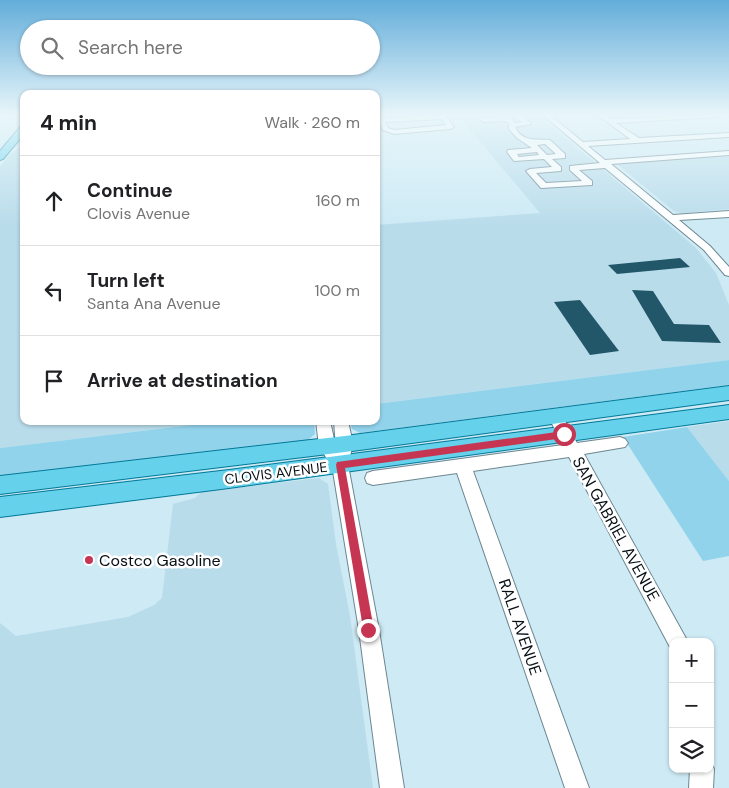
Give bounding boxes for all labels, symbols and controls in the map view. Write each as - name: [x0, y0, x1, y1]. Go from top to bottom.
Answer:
- search box: [20, 20, 380, 75]
- icon: search: [38, 34, 66, 62]
- text: Search here: [78, 35, 183, 60]
- text: 4 min: [40, 109, 97, 137]
- text: Walk · 260 m: [265, 112, 360, 133]
- text: Continue: [87, 178, 173, 203]
- icon: ahead: [40, 187, 68, 215]
- text: 160 m: [316, 190, 360, 211]
- text: Clovis Avenue: [87, 203, 190, 224]
- text: Turn left: [87, 268, 165, 293]
- icon: left: [40, 277, 68, 305]
- text: 100 m: [315, 280, 360, 301]
- text: Santa Ana Avenue: [87, 293, 221, 314]
- icon: arrive: [40, 367, 68, 395]
- text: Arrive at destination: [87, 368, 278, 393]
- route start: [553, 423, 576, 446]
- street label: SAN GABRIEL AVENUE: [568, 453, 664, 605]
- street label: CLOVIS AVENUE: [224, 458, 329, 488]
- place label: Costco Gasoline: [99, 550, 221, 571]
- marker: Costco Gasoline: [83, 554, 95, 566]
- street label: RALL AVENUE: [494, 576, 546, 678]
- route end: [357, 619, 380, 642]
- map controls: [669, 638, 714, 773]
- button: +: [669, 638, 714, 683]
- button: −: [669, 683, 714, 728]
- button: layers: [669, 728, 714, 773]

